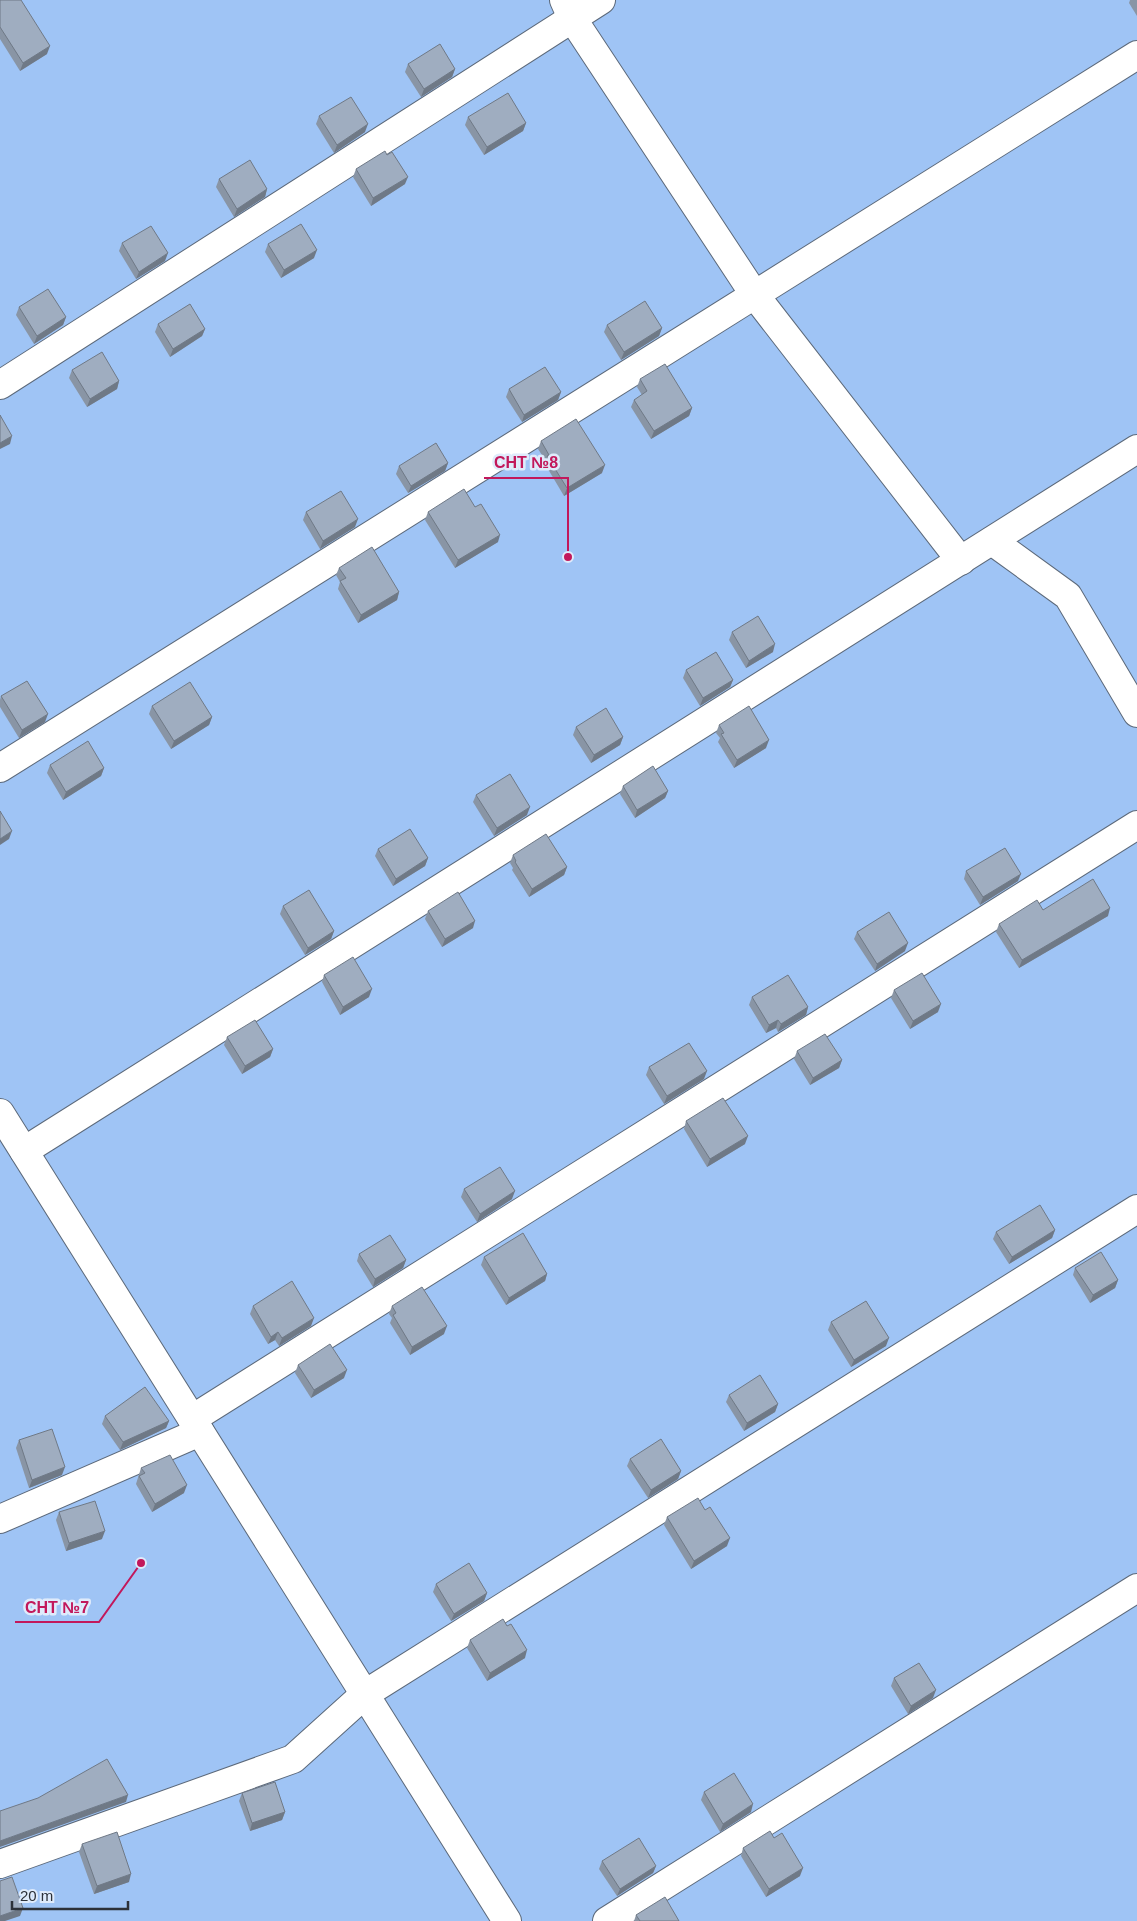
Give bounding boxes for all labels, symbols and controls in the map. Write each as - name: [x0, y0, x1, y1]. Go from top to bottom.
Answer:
- callout: СНТ №8: [484, 447, 568, 478]
- text: СНТ №8: [494, 454, 558, 471]
- callout: СНТ №7: [15, 1591, 99, 1622]
- text: СНТ №7: [25, 1599, 89, 1616]
- scale bar: [12, 1878, 129, 1910]
- text: 20 m: [20, 1887, 53, 1904]

